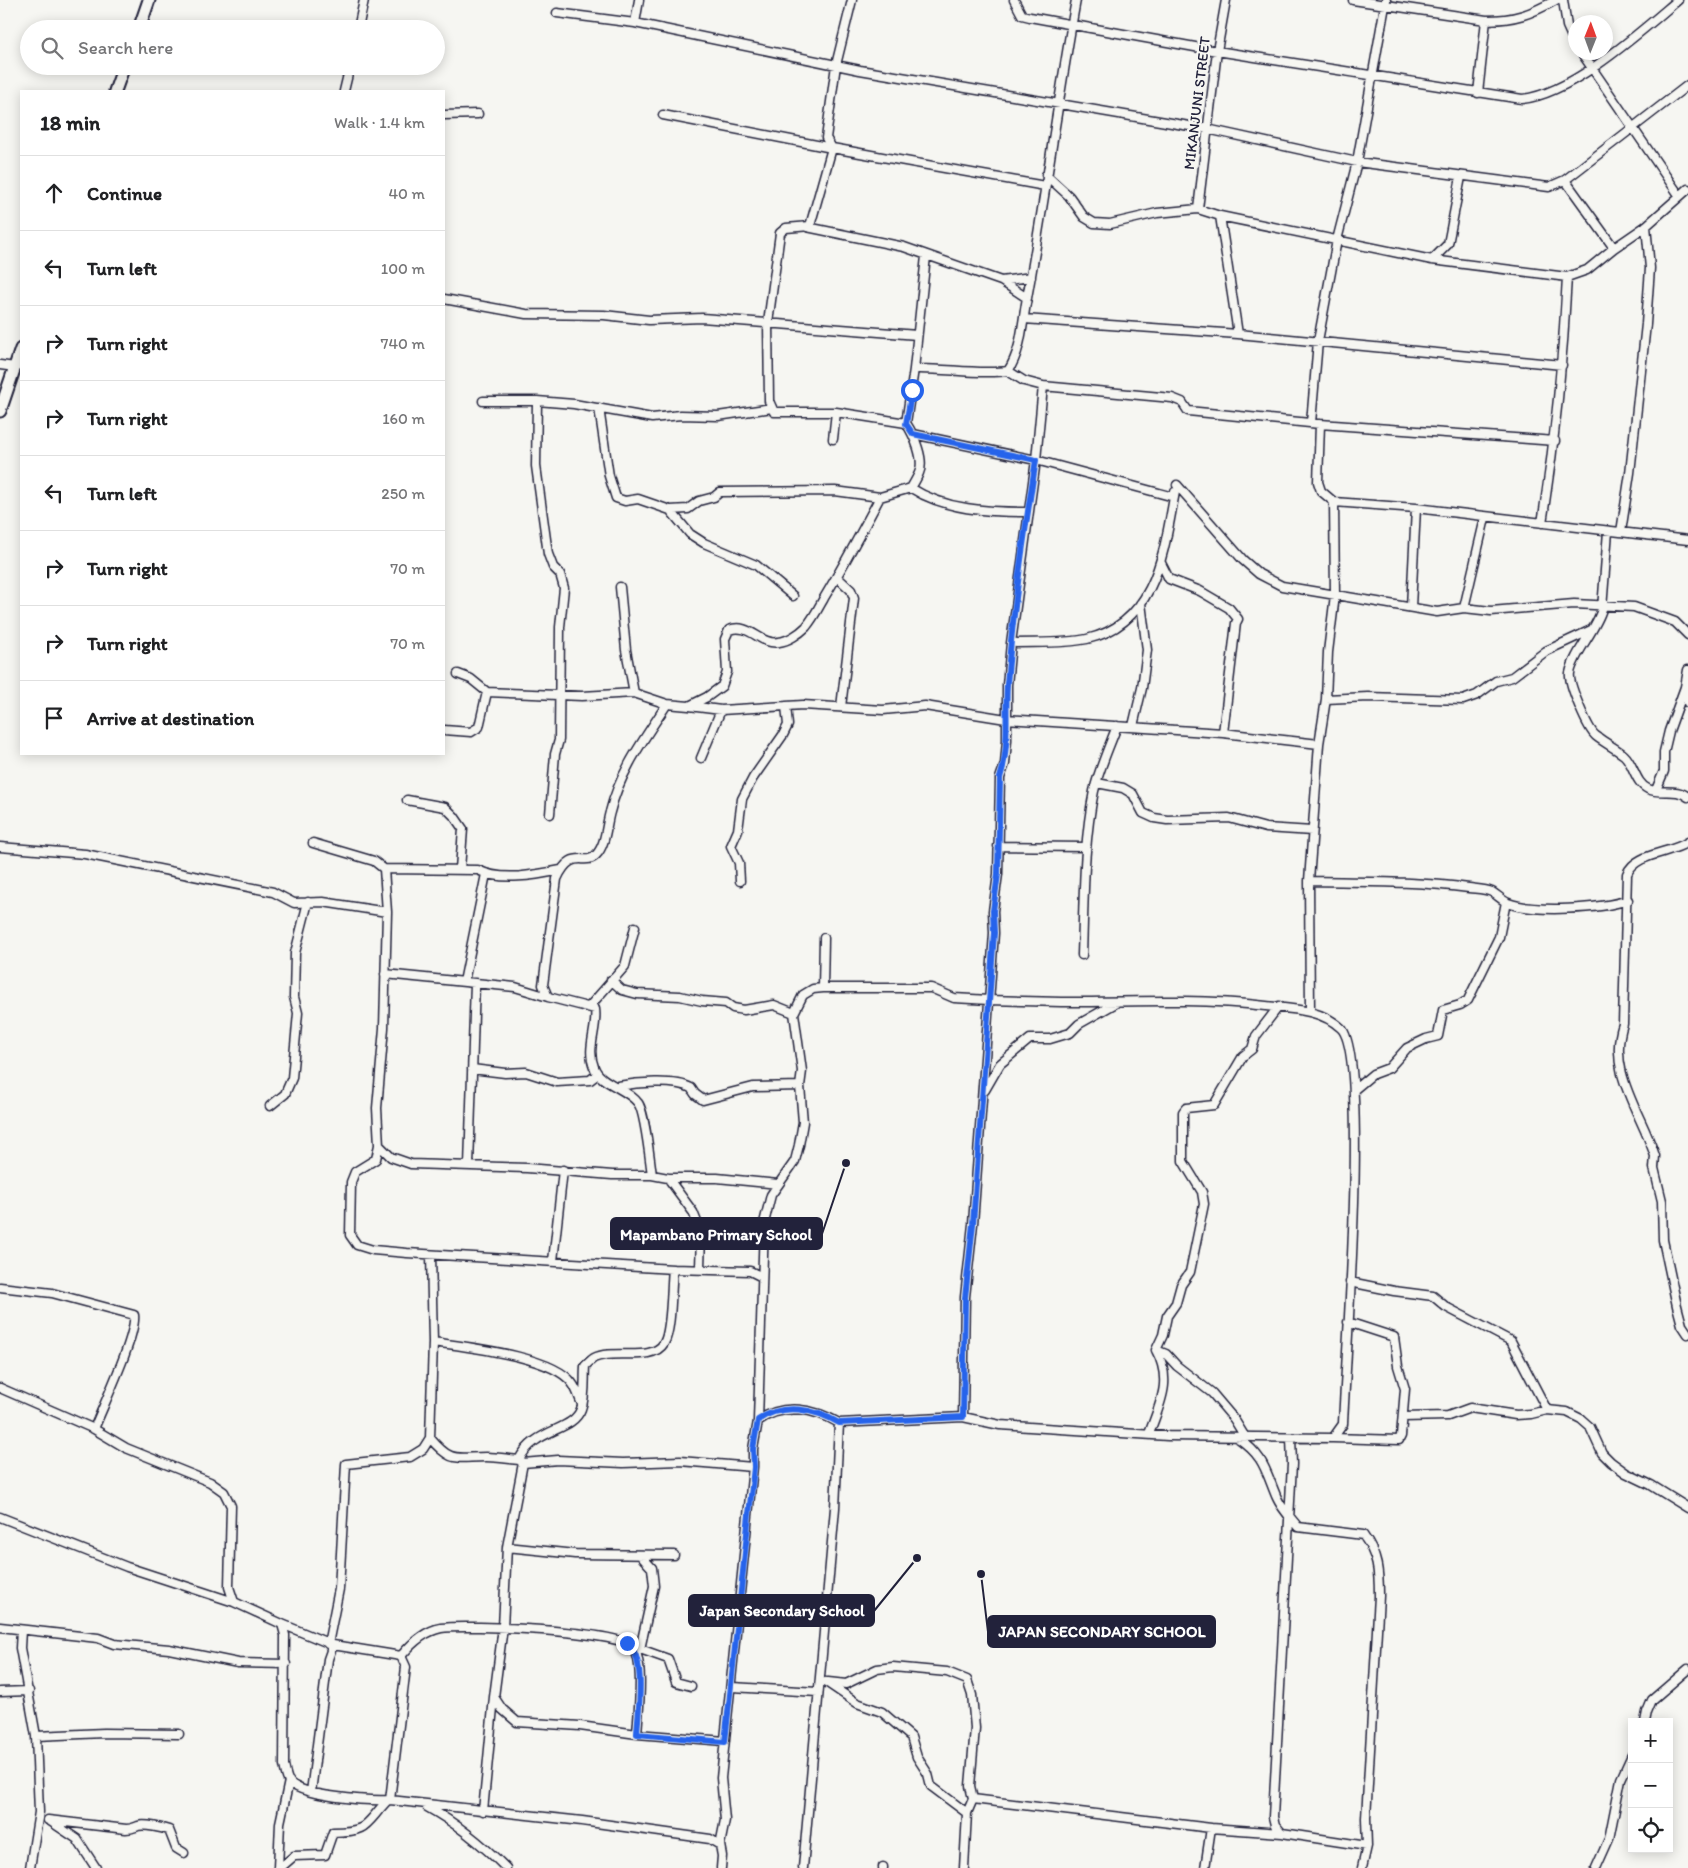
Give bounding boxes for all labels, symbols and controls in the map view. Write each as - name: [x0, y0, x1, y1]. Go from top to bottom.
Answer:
- north arrow: [1568, 15, 1613, 60]
- search box: [20, 20, 445, 75]
- icon: search: [38, 34, 66, 62]
- street label: MIKANJUNI STREET: [1180, 35, 1214, 171]
- text: Search here: [78, 36, 173, 59]
- text: 18 min: [40, 110, 100, 135]
- text: Walk · 1.4 km: [334, 113, 425, 132]
- icon: ahead: [40, 179, 68, 207]
- text: Continue: [87, 182, 162, 205]
- text: 40 m: [388, 184, 425, 203]
- icon: left: [40, 254, 68, 282]
- text: Turn left: [87, 257, 157, 280]
- text: 100 m: [381, 259, 425, 278]
- icon: right: [40, 329, 68, 357]
- text: Turn right: [87, 332, 168, 355]
- text: 740 m: [381, 334, 425, 353]
- route start: [901, 379, 924, 402]
- icon: right: [40, 404, 68, 432]
- text: Turn right: [87, 407, 168, 430]
- text: 160 m: [382, 409, 425, 428]
- icon: left: [40, 479, 68, 507]
- text: Turn left: [87, 482, 157, 505]
- text: 250 m: [381, 484, 425, 503]
- icon: right: [40, 554, 68, 582]
- text: Turn right: [87, 557, 168, 580]
- text: 70 m: [390, 559, 425, 578]
- icon: right: [40, 629, 68, 657]
- text: Turn right: [87, 632, 168, 655]
- text: 70 m: [390, 634, 425, 653]
- icon: arrive: [40, 704, 68, 732]
- text: Arrive at destination: [87, 707, 254, 730]
- callout: Mapambano Primary School: [611, 1218, 822, 1249]
- text: Mapambano Primary School: [620, 1225, 812, 1245]
- callout: Japan Secondary School: [689, 1595, 874, 1626]
- text: Japan Secondary School: [698, 1601, 865, 1621]
- callout: JAPAN SECONDARY SCHOOL: [988, 1616, 1215, 1647]
- text: JAPAN SECONDARY SCHOOL: [997, 1622, 1206, 1641]
- route end: [616, 1632, 639, 1655]
- map controls: [1628, 1718, 1673, 1853]
- button: +: [1628, 1718, 1673, 1763]
- button: −: [1628, 1763, 1673, 1808]
- button: locate: [1628, 1808, 1673, 1853]

